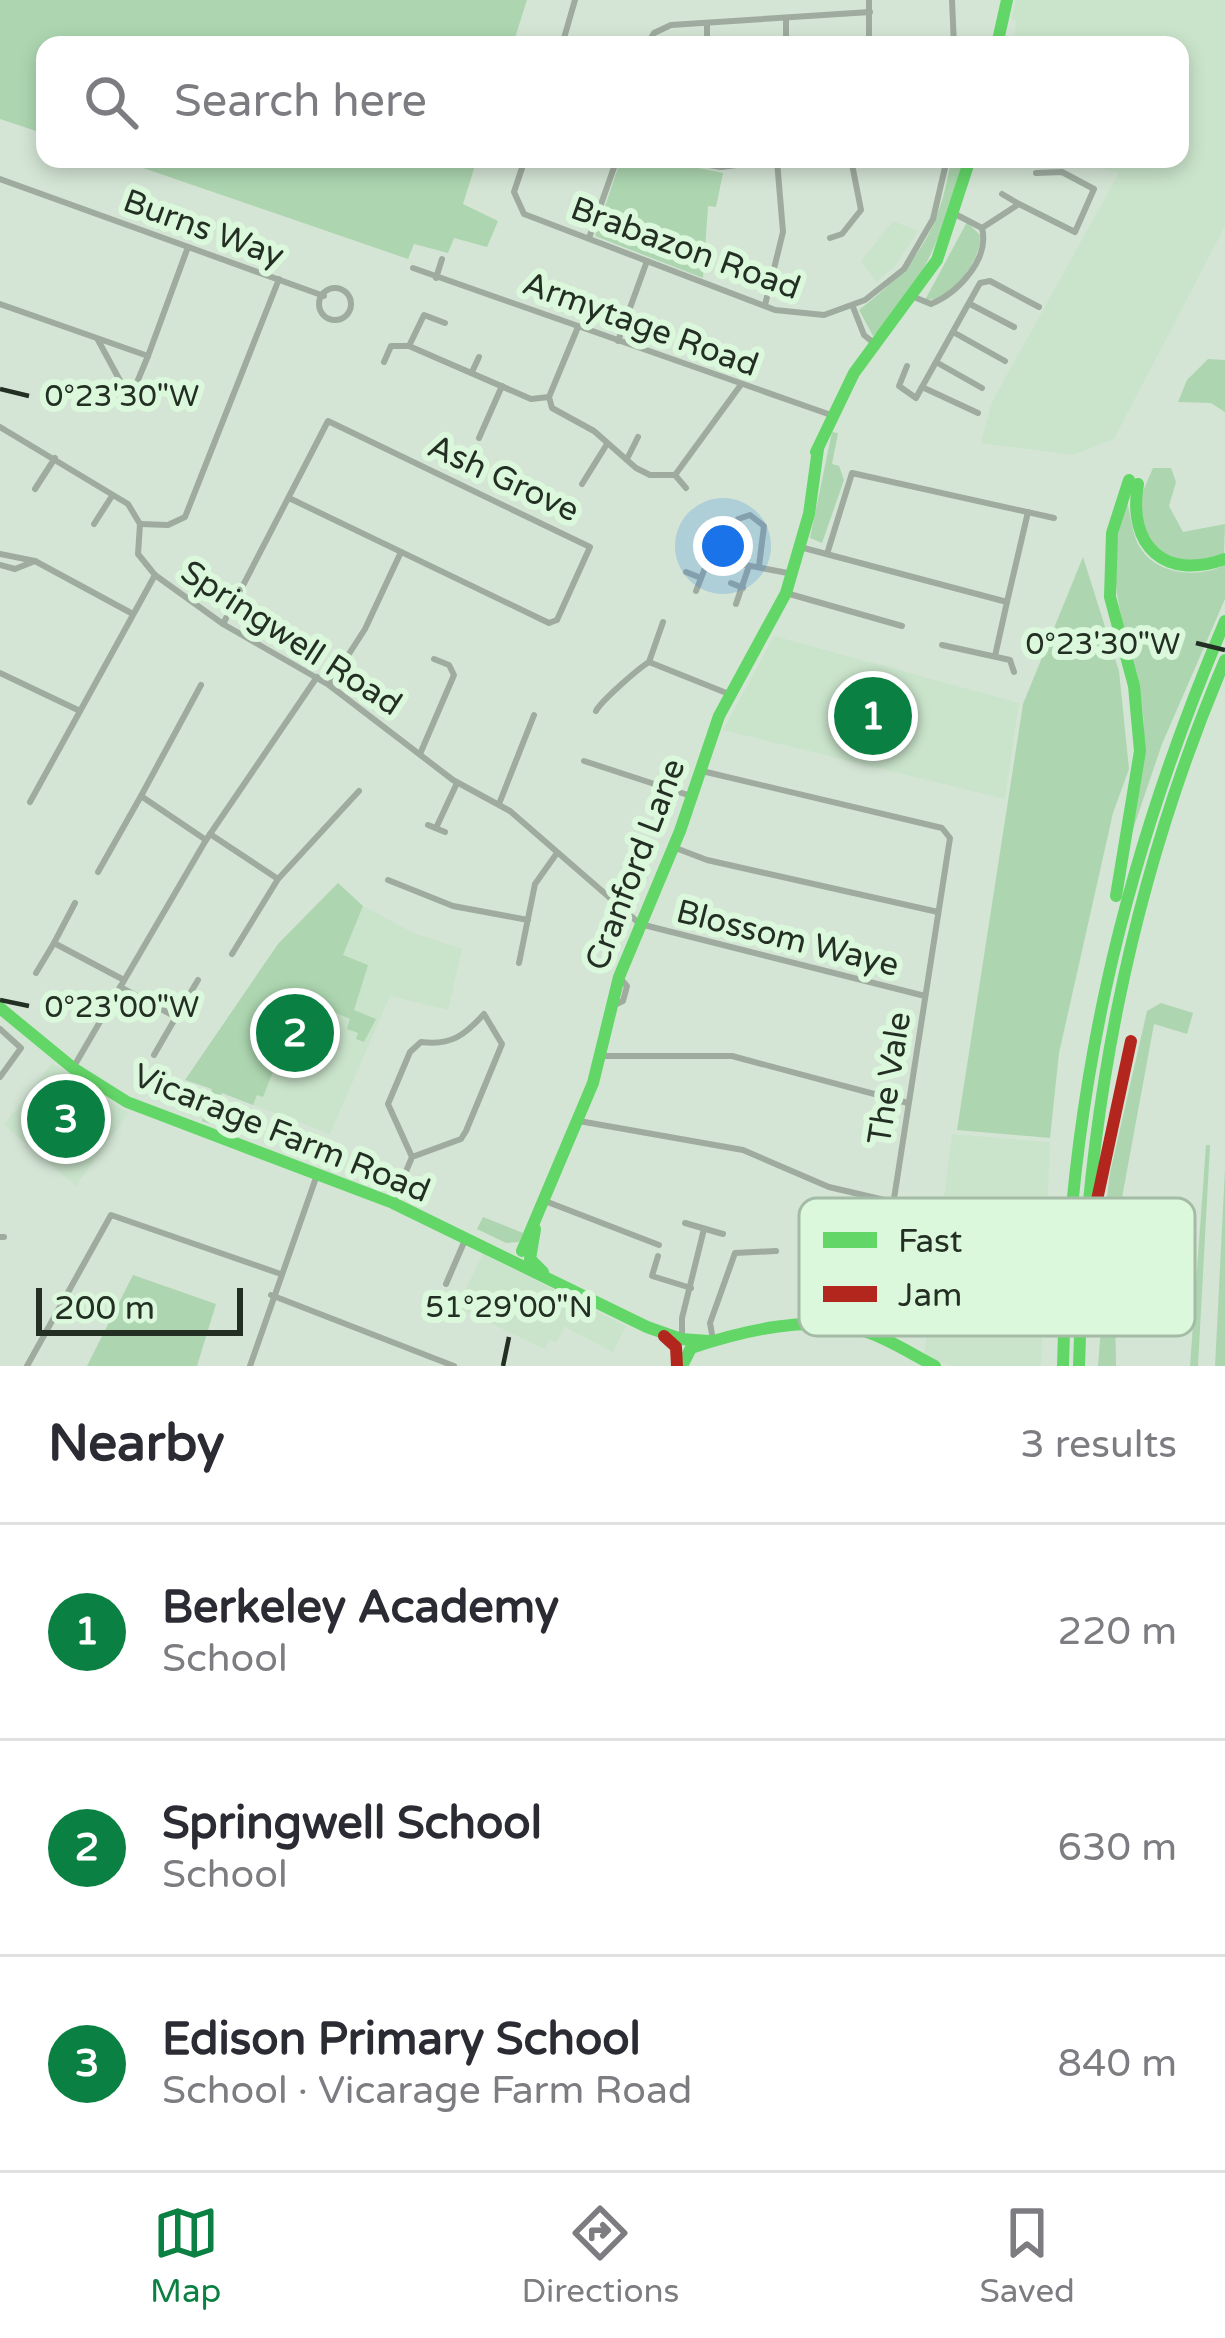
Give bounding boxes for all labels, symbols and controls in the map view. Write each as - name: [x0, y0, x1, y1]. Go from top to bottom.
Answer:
- search box: [36, 36, 1189, 168]
- icon: search: [78, 69, 144, 135]
- text: Search here: [174, 75, 427, 129]
- street label: Burns Way: [118, 181, 289, 275]
- street label: Brabazon Road: [565, 189, 806, 308]
- street label: Armytage Road: [517, 264, 764, 385]
- text: 0°23'30"W: [45, 378, 199, 415]
- street label: Ash Grove: [422, 426, 585, 530]
- your location: [693, 516, 753, 576]
- street label: Springwell Road: [174, 552, 409, 724]
- text: 0°23'30"W: [1026, 626, 1180, 663]
- pin: 1: [834, 671, 912, 761]
- street label: Cranford Lane: [577, 753, 694, 976]
- street label: Blossom Waye: [672, 892, 903, 985]
- pin: 2: [256, 988, 334, 1078]
- text: 0°23'00"W: [45, 989, 199, 1026]
- street label: The Vale: [860, 1009, 919, 1147]
- street label: Vicarage Farm Road: [127, 1056, 436, 1211]
- pin: 3: [27, 1074, 105, 1164]
- legend: [799, 1198, 1195, 1336]
- text: Fast: [898, 1222, 962, 1261]
- text: Jam: [898, 1276, 962, 1315]
- scale bar: [36, 1282, 243, 1335]
- text: 200 m: [54, 1289, 155, 1328]
- text: 51°29'00"N: [425, 1289, 593, 1326]
- text: Nearby: [48, 1413, 225, 1475]
- text: 3 results: [1020, 1421, 1177, 1468]
- text: Berkeley Academy: [162, 1581, 559, 1635]
- text: 1: [75, 1608, 99, 1655]
- text: 220 m: [1058, 1608, 1177, 1655]
- text: School: [162, 1635, 288, 1682]
- text: Springwell School: [162, 1797, 542, 1851]
- text: 2: [75, 1824, 99, 1871]
- text: 630 m: [1058, 1824, 1177, 1871]
- text: School: [162, 1851, 288, 1898]
- text: Edison Primary School: [162, 2013, 641, 2067]
- text: 3: [75, 2040, 99, 2087]
- text: 840 m: [1058, 2040, 1177, 2087]
- text: School · Vicarage Farm Road: [162, 2067, 692, 2114]
- tab: Map: [150, 2200, 221, 2311]
- tab: Directions: [521, 2200, 679, 2311]
- tab: Saved: [980, 2200, 1075, 2311]

